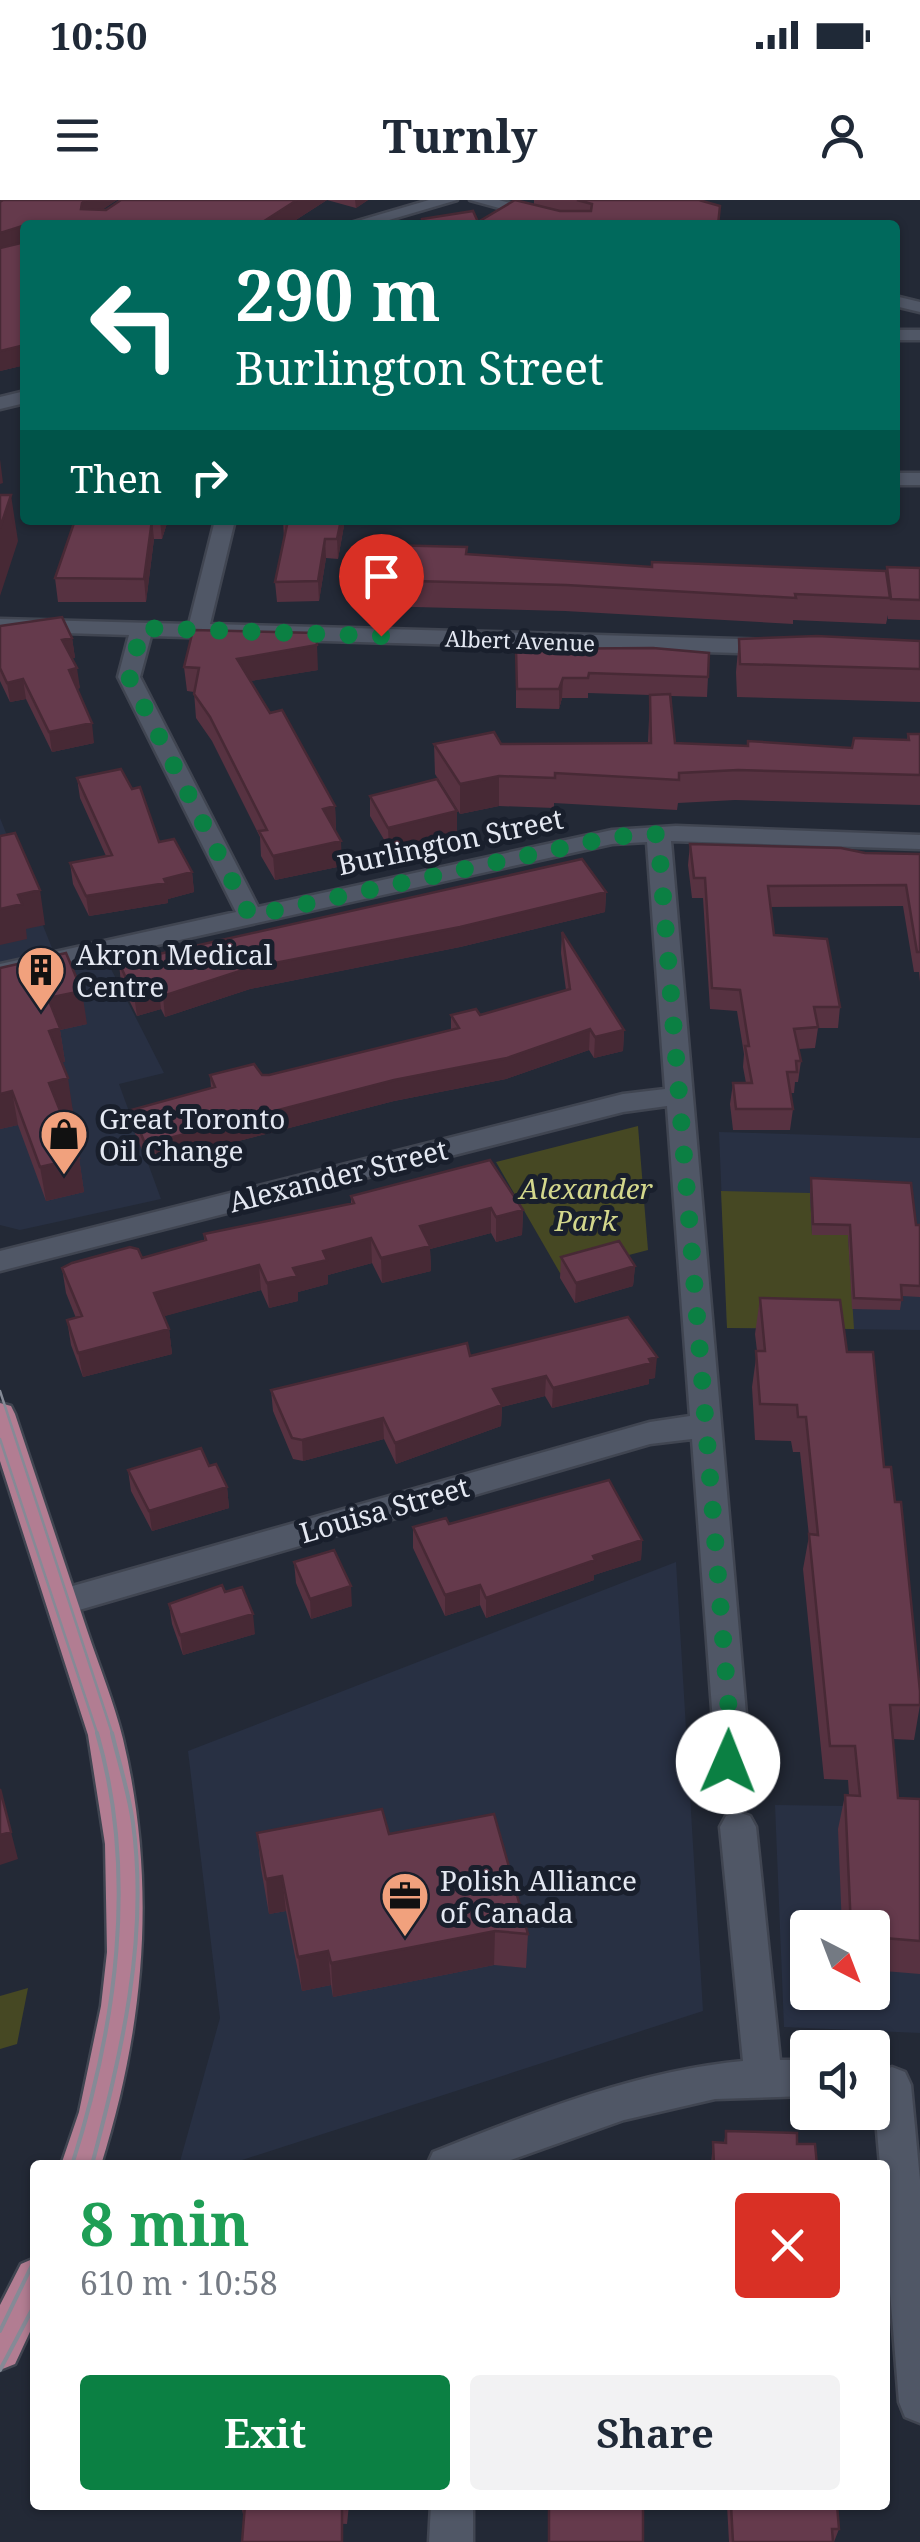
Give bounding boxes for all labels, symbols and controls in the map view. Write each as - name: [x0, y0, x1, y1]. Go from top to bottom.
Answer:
- text: 10:50: [50, 9, 147, 61]
- text: Turnly: [383, 105, 537, 166]
- icon: menu: [50, 108, 105, 163]
- icon: person: [815, 108, 870, 163]
- text: 290 m: [235, 246, 441, 342]
- icon: left: [70, 260, 200, 390]
- text: Burlington Street: [235, 337, 604, 398]
- icon: right: [182, 450, 237, 505]
- text: Then: [70, 452, 162, 504]
- pin: [339, 534, 424, 637]
- icon: arrive: [354, 549, 409, 604]
- street label: Albert Avenue: [444, 622, 596, 658]
- street label: Burlington Street: [334, 799, 566, 883]
- place label: Akron Medical Centre: [76, 935, 273, 1005]
- building icon: Akron Medical Centre: [15, 944, 67, 1012]
- place label: Great Toronto Oil Change: [99, 1099, 285, 1169]
- shop icon: Great Toronto Oil Change: [38, 1108, 90, 1176]
- street label: Alexander Street: [225, 1129, 451, 1221]
- park label: Alexander Park: [517, 1169, 654, 1239]
- street label: Louisa Street: [295, 1467, 473, 1551]
- position arrow: [676, 1710, 780, 1814]
- place label: Polish Alliance of Canada: [440, 1861, 637, 1931]
- office icon: Polish Alliance of Canada: [379, 1870, 431, 1938]
- north arrow: [790, 1910, 890, 2010]
- map controls: [790, 1910, 890, 2130]
- button: sound: [790, 2030, 890, 2130]
- text: 8 min: [80, 2182, 250, 2264]
- button: close: [735, 2193, 840, 2298]
- text: 610 m · 10:58: [80, 2261, 278, 2304]
- button: Exit: [80, 2375, 450, 2490]
- button: Share: [470, 2375, 840, 2490]

